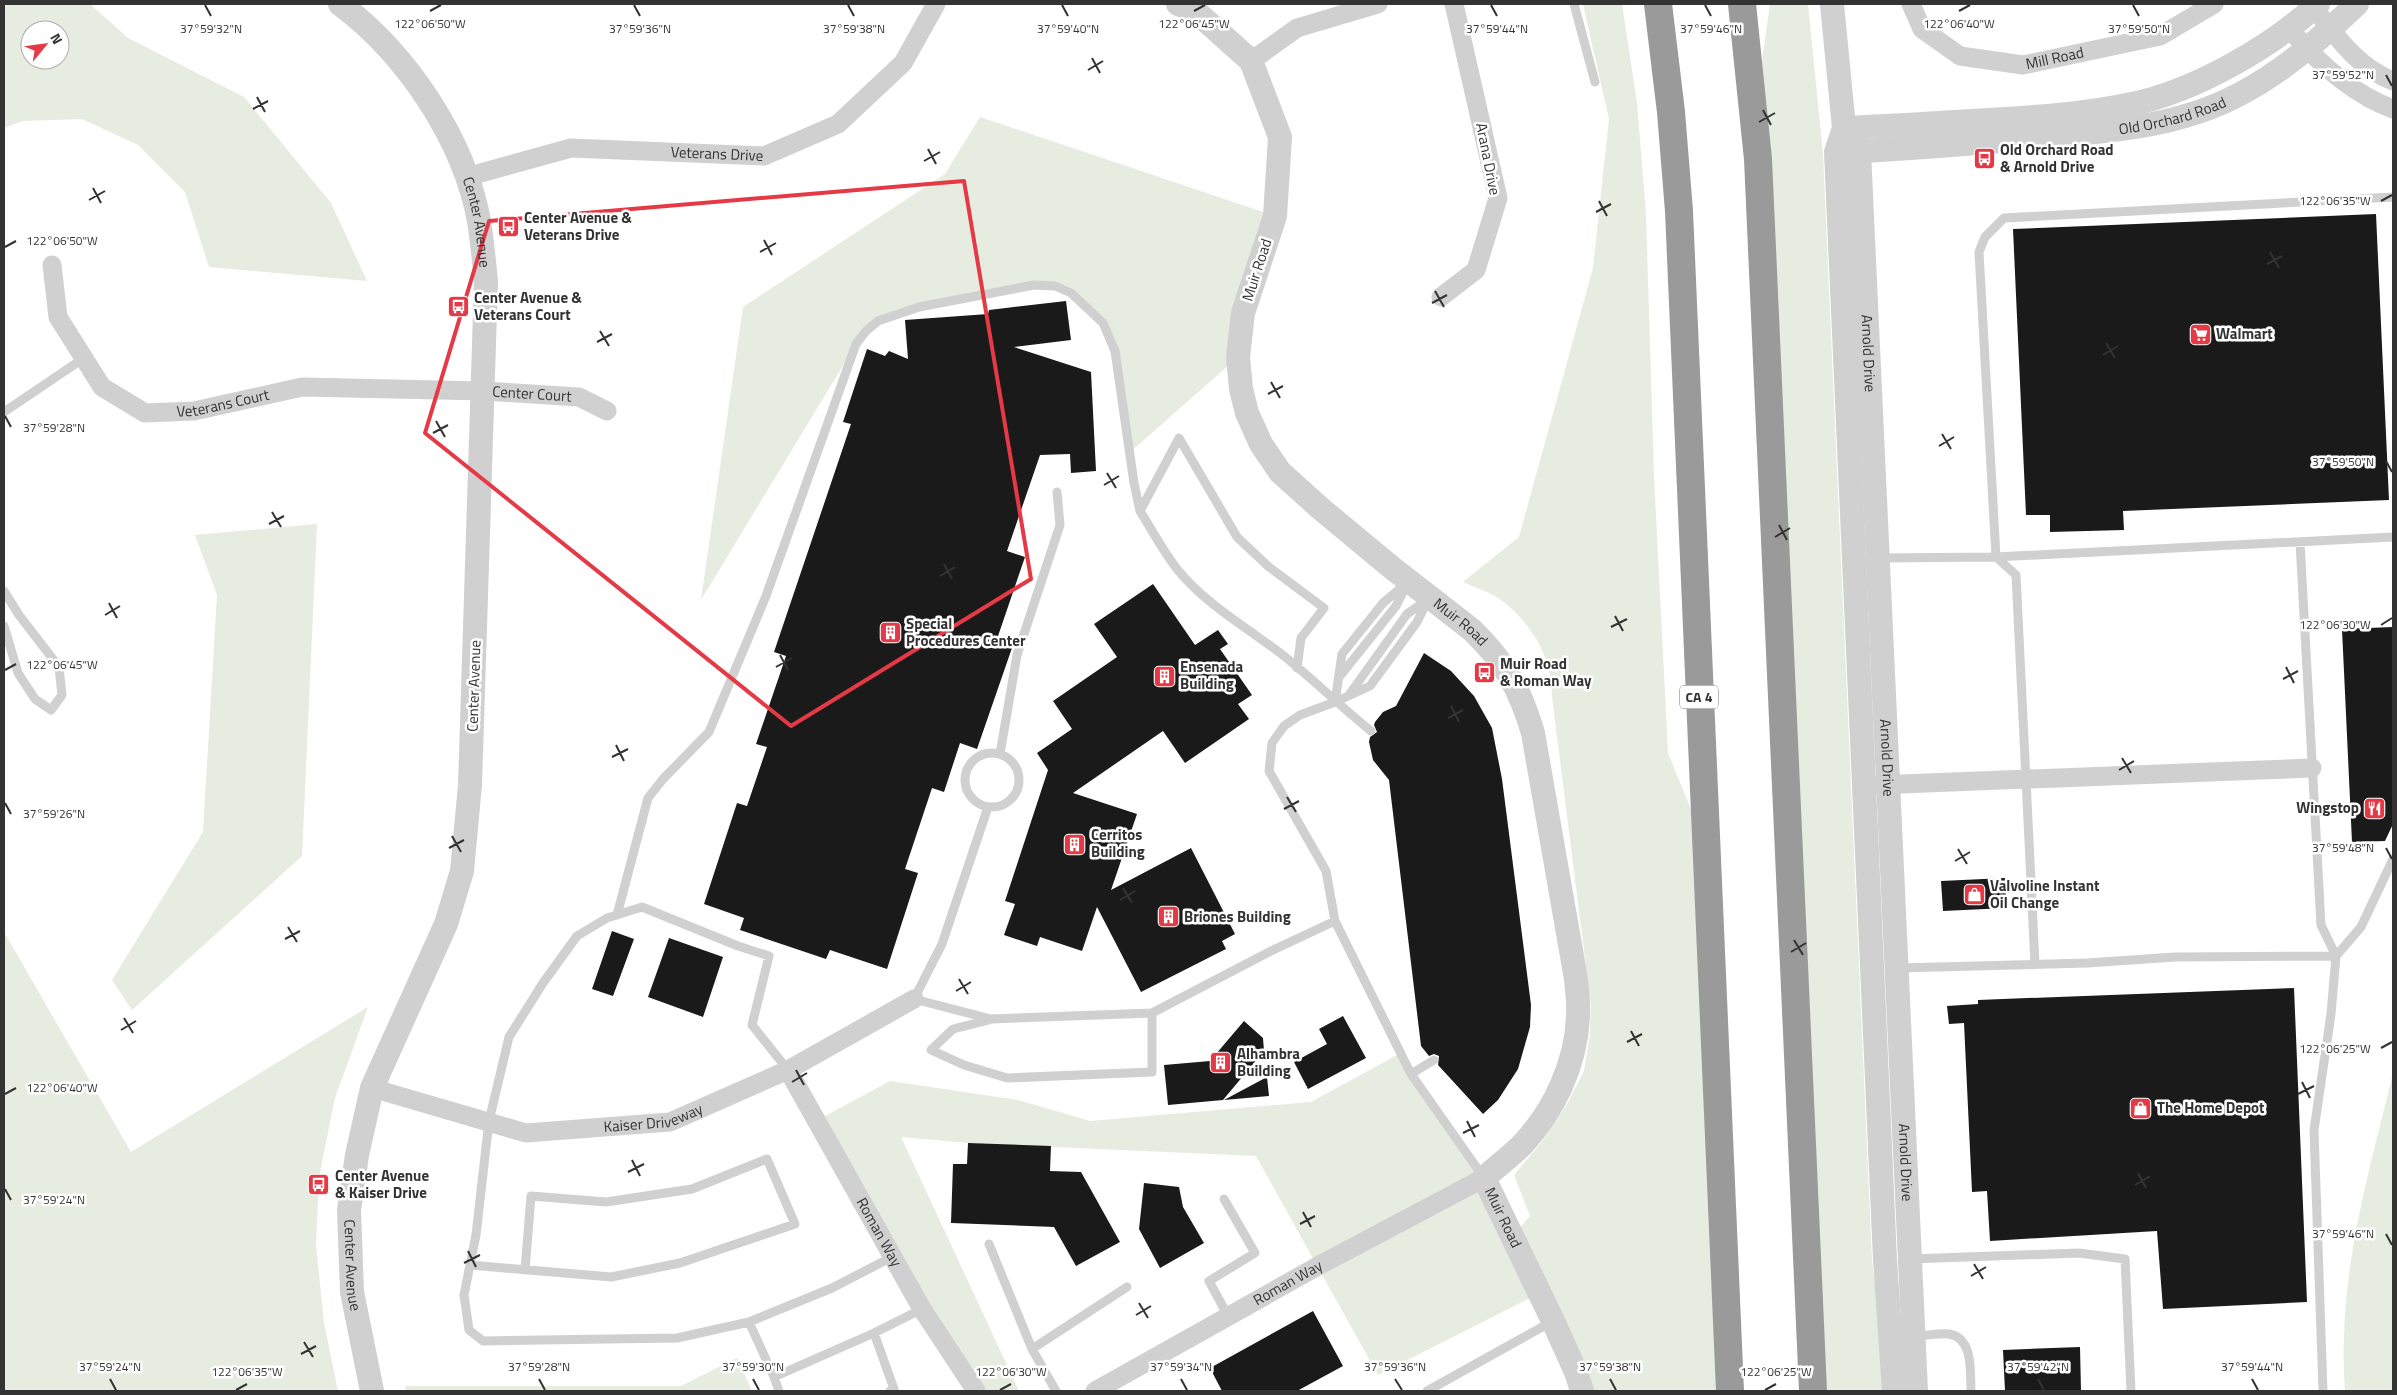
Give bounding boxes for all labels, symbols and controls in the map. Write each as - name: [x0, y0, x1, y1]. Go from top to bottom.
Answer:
- text: 122°06'50"W: [394, 14, 466, 33]
- text: 122°06'45"W: [1158, 14, 1230, 33]
- text: 122°06'40"W: [1923, 14, 1995, 33]
- text: 37°59'32"N: [180, 19, 242, 38]
- text: 37°59'36"N: [609, 19, 671, 38]
- text: 37°59'38"N: [823, 19, 885, 38]
- text: 37°59'40"N: [1037, 19, 1099, 38]
- text: 37°59'44"N: [1466, 19, 1528, 38]
- text: 37°59'46"N: [1680, 19, 1742, 38]
- text: 37°59'50"N: [2108, 19, 2170, 38]
- north arrow: [20, 20, 70, 70]
- text: N: [45, 29, 68, 48]
- street label: Mill Road: [2024, 40, 2086, 75]
- text: 37°59'52"N: [2312, 65, 2374, 84]
- street label: Old Orchard Road: [2117, 90, 2230, 140]
- street label: Arana Drive: [1470, 121, 1507, 197]
- place label: Old Orchard Road & Arnold Drive: [2000, 138, 2114, 178]
- street label: Veterans Drive: [670, 140, 764, 167]
- bus stop icon: Old Orchard Road & Arnold Drive: [1972, 147, 1996, 171]
- street label: Center Avenue: [457, 174, 497, 269]
- text: 122°06'35"W: [2299, 191, 2371, 210]
- place label: Center Avenue & Veterans Drive: [524, 206, 632, 246]
- bus stop icon: Center Avenue & Veterans Drive: [496, 215, 520, 239]
- text: 122°06'50"W: [26, 231, 98, 250]
- street label: Muir Road: [1236, 235, 1277, 304]
- place label: Center Avenue & Veterans Court: [474, 286, 582, 326]
- bus stop icon: Center Avenue & Veterans Court: [446, 295, 470, 319]
- street label: Arnold Drive: [1856, 314, 1882, 393]
- supermarket icon: Walmart: [2188, 322, 2212, 346]
- place label: Walmart: [2216, 322, 2273, 345]
- street label: Center Court: [492, 380, 573, 408]
- street label: Veterans Court: [176, 382, 272, 423]
- text: 37°59'28"N: [23, 418, 85, 437]
- text: 37°59'50"N: [2312, 452, 2374, 471]
- street label: Muir Road: [1429, 592, 1494, 651]
- place label: Special Procedures Center: [906, 612, 1026, 652]
- text: 122°06'30"W: [2299, 615, 2371, 634]
- building icon: Special Procedures Center: [878, 621, 902, 645]
- street label: Center Avenue: [460, 640, 487, 732]
- place label: Muir Road & Roman Way: [1500, 652, 1592, 692]
- text: 122°06'45"W: [26, 655, 98, 674]
- place label: Ensenada Building: [1180, 655, 1244, 695]
- bus stop icon: Muir Road & Roman Way: [1472, 661, 1496, 685]
- building icon: Ensenada Building: [1152, 664, 1176, 688]
- road number: CA 4: [1680, 686, 1718, 709]
- street label: Arnold Drive: [1874, 719, 1901, 797]
- place label: Wingstop: [2296, 796, 2359, 819]
- restaurant icon: Wingstop: [2363, 796, 2387, 820]
- text: 37°59'26"N: [23, 804, 85, 823]
- place label: Cerritos Building: [1091, 823, 1145, 863]
- building icon: Cerritos Building: [1063, 832, 1087, 856]
- text: 37°59'48"N: [2312, 838, 2374, 857]
- place label: Valvoline Instant Oil Change: [1990, 874, 2100, 914]
- shop icon: Valvoline Instant Oil Change: [1962, 883, 1986, 907]
- building icon: Briones Building: [1156, 905, 1180, 929]
- place label: Briones Building: [1184, 905, 1291, 928]
- text: 122°06'25"W: [2299, 1039, 2371, 1058]
- place label: Alhambra Building: [1237, 1042, 1300, 1082]
- building icon: Alhambra Building: [1209, 1051, 1233, 1075]
- text: 122°06'40"W: [26, 1078, 98, 1097]
- shop icon: The Home Depot: [2129, 1096, 2153, 1120]
- place label: The Home Depot: [2157, 1096, 2265, 1119]
- street label: Kaiser Driveway: [603, 1097, 706, 1138]
- street label: Arnold Drive: [1893, 1123, 1919, 1202]
- place label: Center Avenue & Kaiser Drive: [335, 1164, 429, 1204]
- bus stop icon: Center Avenue & Kaiser Drive: [307, 1173, 331, 1197]
- street label: Muir Road: [1479, 1183, 1528, 1252]
- text: 37°59'24"N: [23, 1190, 85, 1209]
- street label: Roman Way: [851, 1193, 908, 1271]
- street label: Center Avenue: [338, 1219, 368, 1313]
- text: 37°59'46"N: [2312, 1224, 2374, 1243]
- street label: Roman Way: [1249, 1254, 1326, 1311]
- text: 37°59'24"N: [79, 1357, 141, 1376]
- text: 37°59'28"N: [508, 1357, 570, 1376]
- text: 37°59'30"N: [722, 1357, 784, 1376]
- text: 37°59'34"N: [1150, 1357, 1212, 1376]
- text: 37°59'36"N: [1364, 1357, 1426, 1376]
- text: 37°59'38"N: [1579, 1357, 1641, 1376]
- text: 37°59'42"N: [2007, 1357, 2069, 1376]
- text: 37°59'44"N: [2221, 1357, 2283, 1376]
- text: 122°06'35"W: [211, 1362, 283, 1381]
- text: 122°06'30"W: [975, 1362, 1047, 1381]
- text: 122°06'25"W: [1740, 1362, 1812, 1381]

